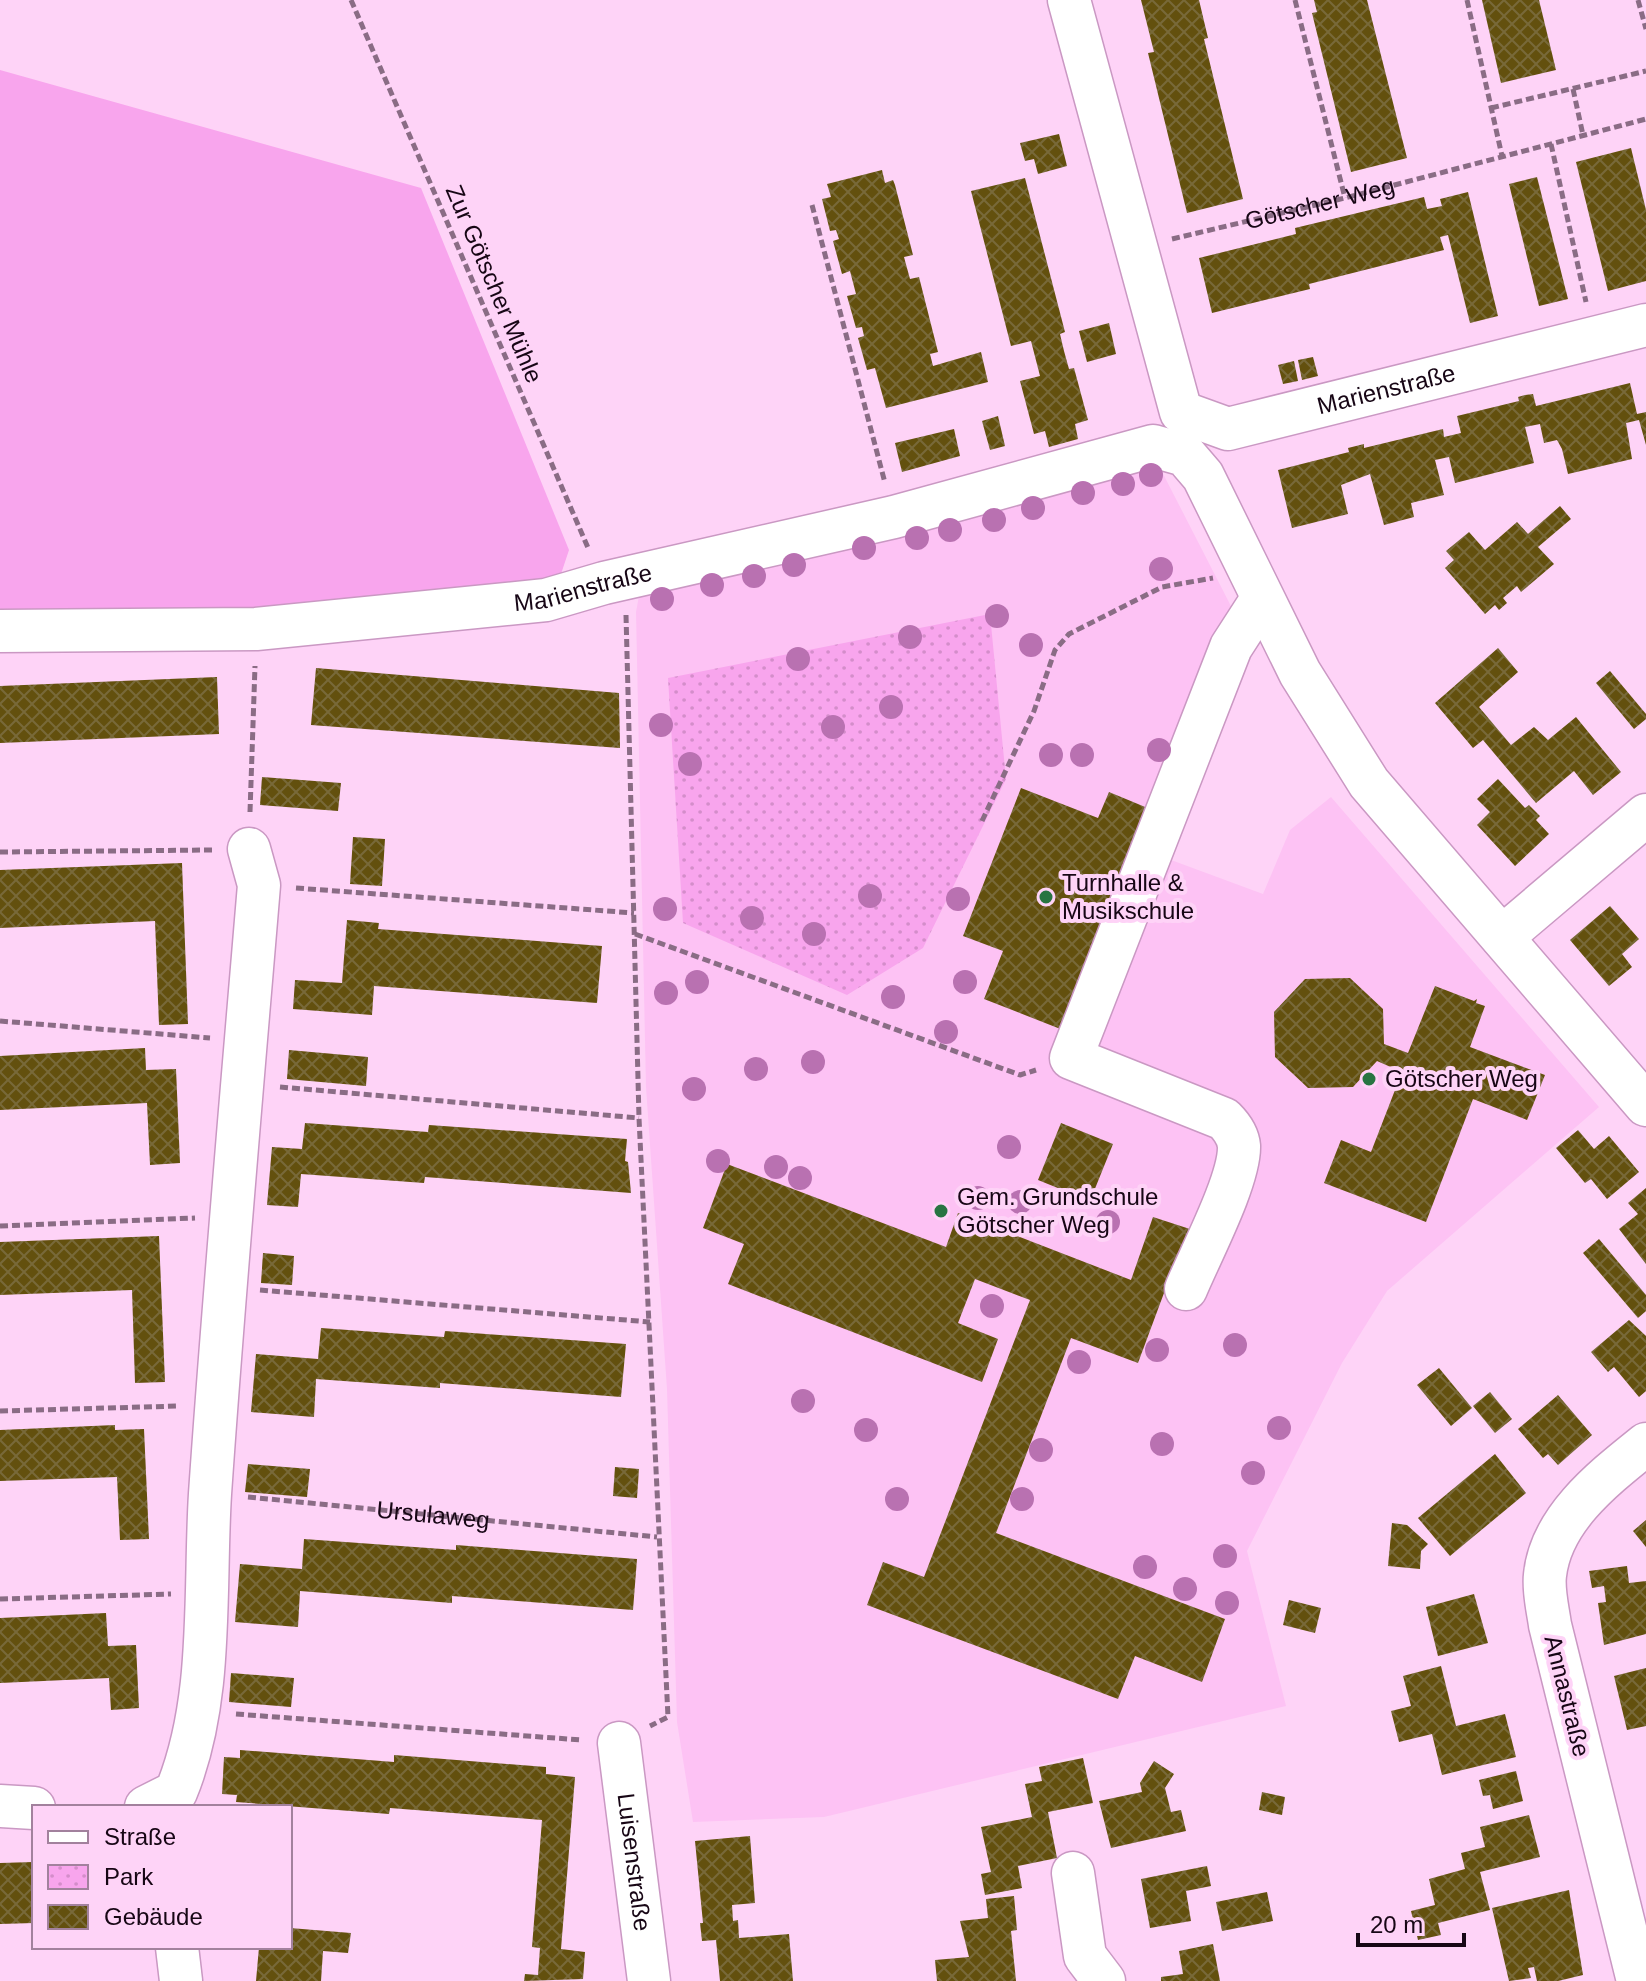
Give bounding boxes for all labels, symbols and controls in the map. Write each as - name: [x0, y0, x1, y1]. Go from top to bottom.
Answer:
- street label: Götscher Weg: [1242, 172, 1397, 234]
- street label: Zur Götscher Mühle: [441, 181, 548, 387]
- street label: Marienstraße: [1314, 359, 1458, 419]
- street label: Marienstraße: [513, 559, 655, 616]
- place label: Turnhalle & Musikschule: [1062, 869, 1194, 924]
- marker: Turnhalle & Musikschule: [1037, 888, 1055, 906]
- place label: Götscher Weg: [1385, 1065, 1538, 1092]
- marker: Götscher Weg: [1360, 1070, 1378, 1088]
- place label: Gem. Grundschule Götscher Weg: [957, 1183, 1158, 1238]
- marker: Gem. Grundschule Götscher Weg: [932, 1202, 950, 1220]
- street label: Ursulaweg: [375, 1496, 491, 1534]
- street label: Annastraße: [1539, 1632, 1596, 1759]
- street label: Luisenstraße: [612, 1791, 657, 1933]
- legend: [32, 1805, 292, 1949]
- text: Straße: [104, 1823, 176, 1850]
- text: Park: [104, 1863, 154, 1890]
- scale bar: [1358, 1897, 1464, 1947]
- text: Gebäude: [104, 1903, 203, 1930]
- text: 20 m: [1370, 1911, 1423, 1938]

